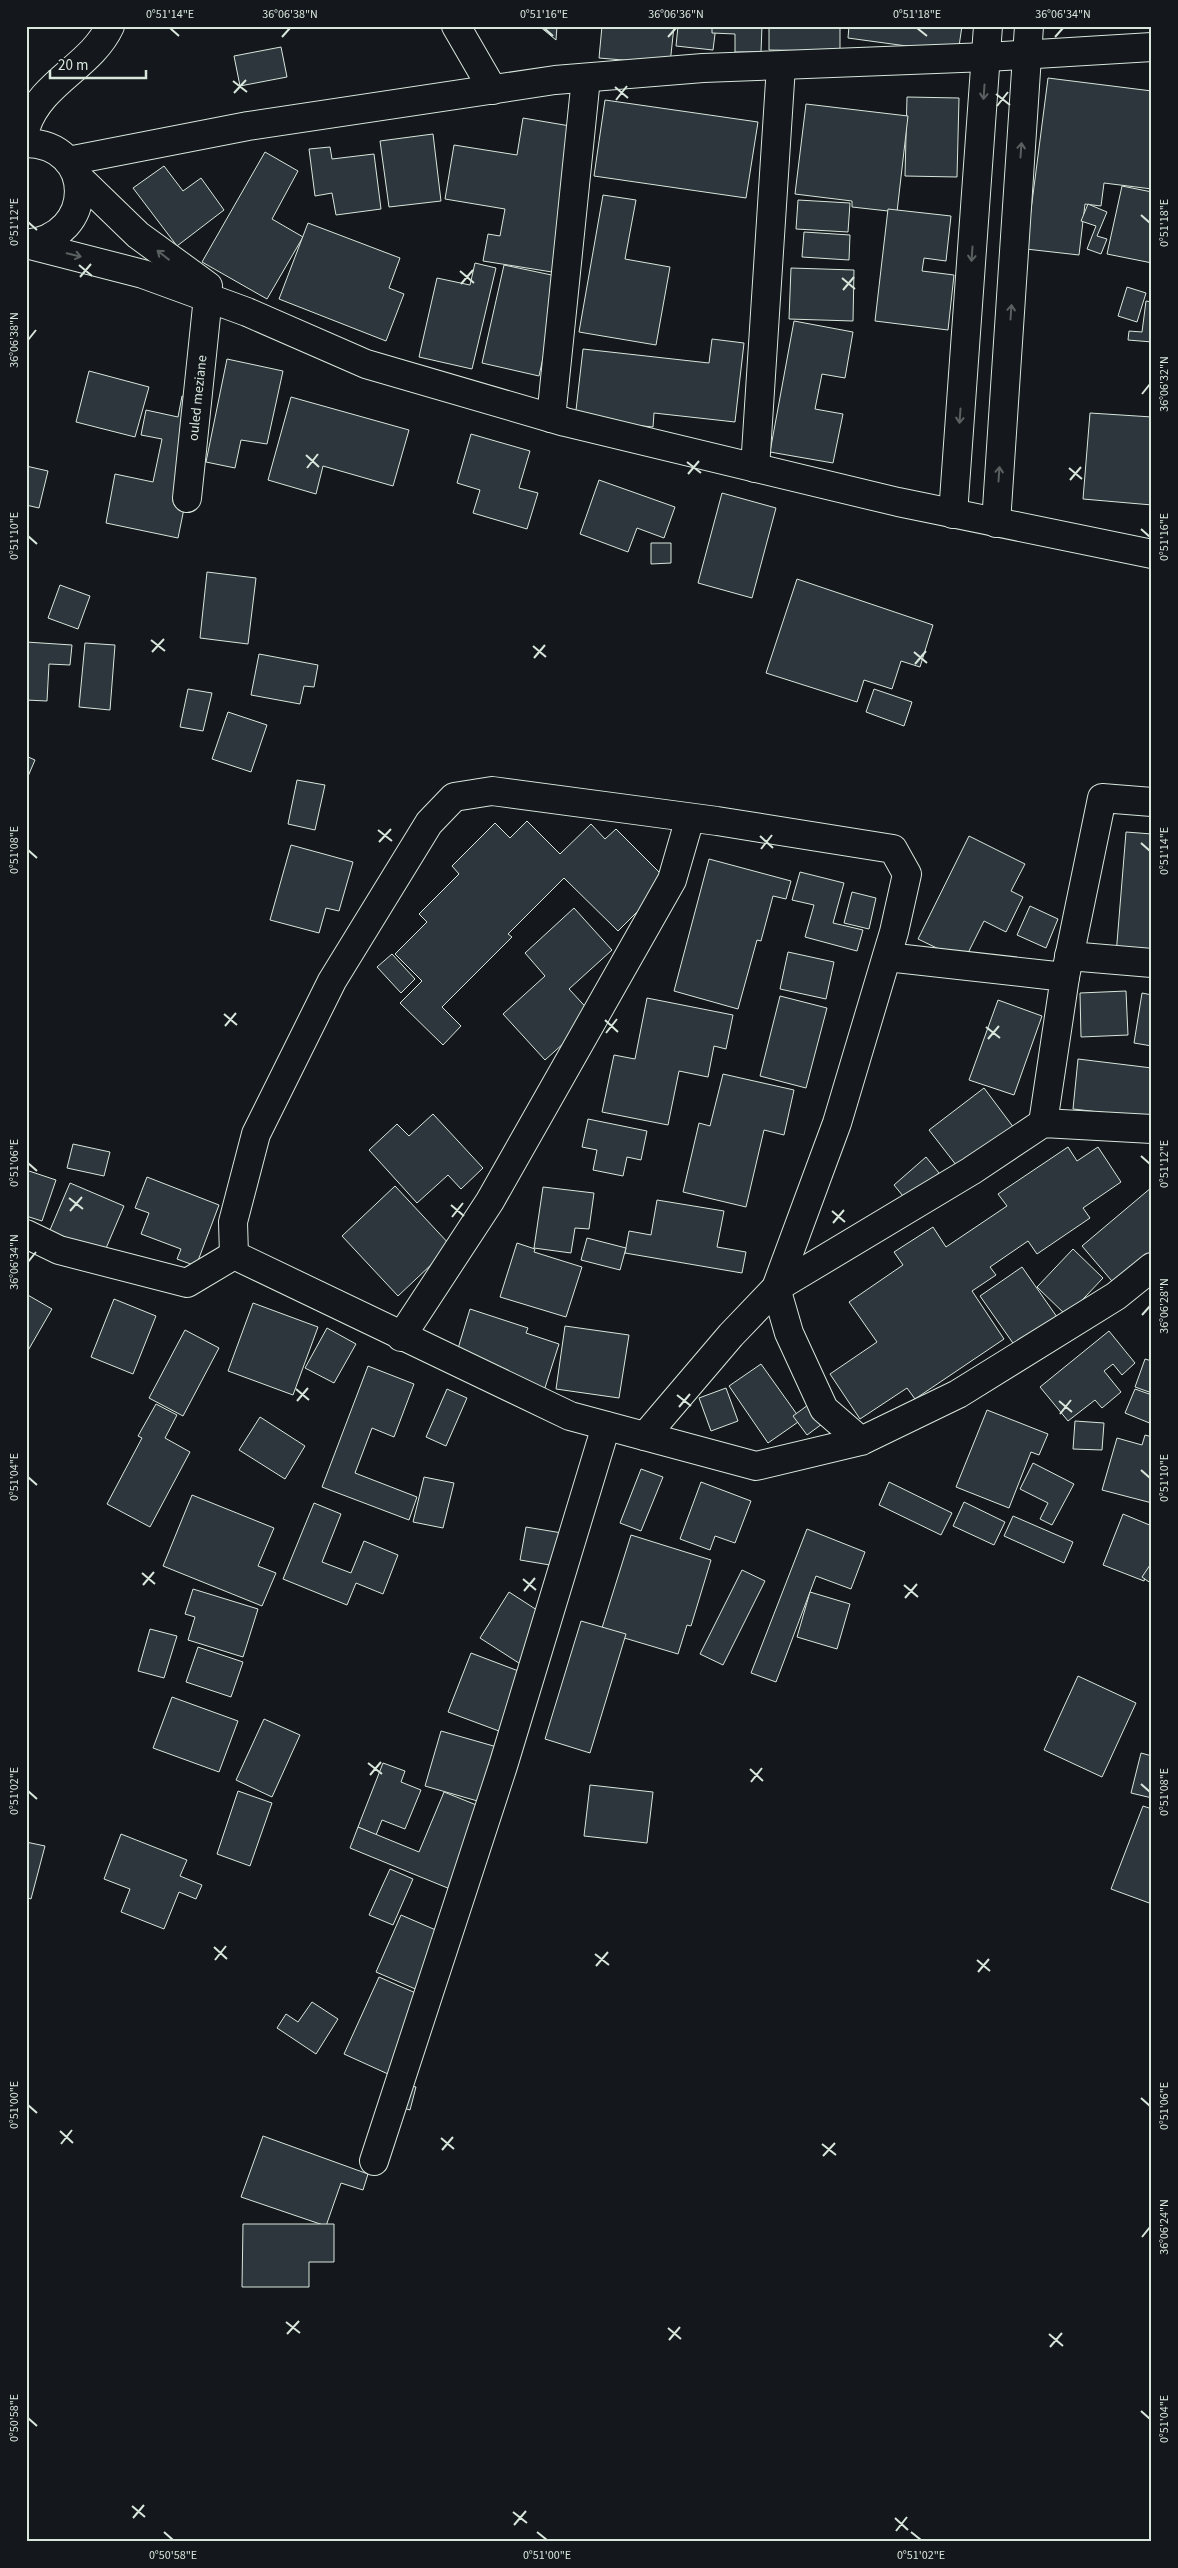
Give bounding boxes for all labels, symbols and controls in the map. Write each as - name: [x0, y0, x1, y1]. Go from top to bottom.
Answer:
- text: 0°51'14"E: [146, 6, 194, 23]
- text: 36°06'38"N: [262, 6, 318, 23]
- text: 0°51'16"E: [520, 6, 568, 23]
- text: 36°06'36"N: [648, 6, 704, 23]
- text: 0°51'18"E: [893, 6, 941, 23]
- text: 36°06'34"N: [1035, 6, 1091, 23]
- scale bar: [50, 48, 146, 80]
- text: 20 m: [58, 55, 88, 76]
- one-way arrow: [980, 84, 989, 100]
- one-way arrow: [1017, 142, 1026, 158]
- text: 0°51'12"E: [6, 198, 23, 246]
- text: 0°51'18"E: [1156, 199, 1173, 247]
- one-way arrow: [968, 246, 977, 262]
- one-way arrow: [157, 250, 170, 261]
- one-way arrow: [65, 251, 81, 260]
- one-way arrow: [1006, 304, 1015, 320]
- text: 36°06'38"N: [6, 312, 23, 368]
- street label: ouled meziane: [184, 354, 212, 442]
- text: 36°06'32"N: [1156, 356, 1173, 412]
- one-way arrow: [956, 408, 965, 424]
- one-way arrow: [995, 466, 1004, 482]
- text: 0°51'10"E: [6, 512, 23, 560]
- text: 0°51'16"E: [1156, 513, 1173, 561]
- text: 0°51'08"E: [6, 826, 23, 874]
- text: 0°51'14"E: [1156, 827, 1173, 875]
- text: 0°51'06"E: [6, 1139, 23, 1187]
- text: 0°51'12"E: [1156, 1140, 1173, 1188]
- text: 36°06'34"N: [6, 1234, 23, 1290]
- text: 36°06'28"N: [1156, 1278, 1173, 1334]
- text: 0°51'04"E: [6, 1453, 23, 1501]
- text: 0°51'10"E: [1156, 1454, 1173, 1502]
- text: 0°51'02"E: [6, 1767, 23, 1815]
- text: 0°51'08"E: [1156, 1768, 1173, 1816]
- text: 0°51'00"E: [6, 2081, 23, 2129]
- text: 0°51'06"E: [1156, 2082, 1173, 2130]
- text: 36°06'24"N: [1156, 2199, 1173, 2255]
- text: 0°50'58"E: [6, 2394, 23, 2442]
- text: 0°51'04"E: [1156, 2395, 1173, 2443]
- text: 0°50'58"E: [149, 2547, 197, 2564]
- text: 0°51'00"E: [523, 2547, 571, 2564]
- text: 0°51'02"E: [897, 2547, 945, 2564]

